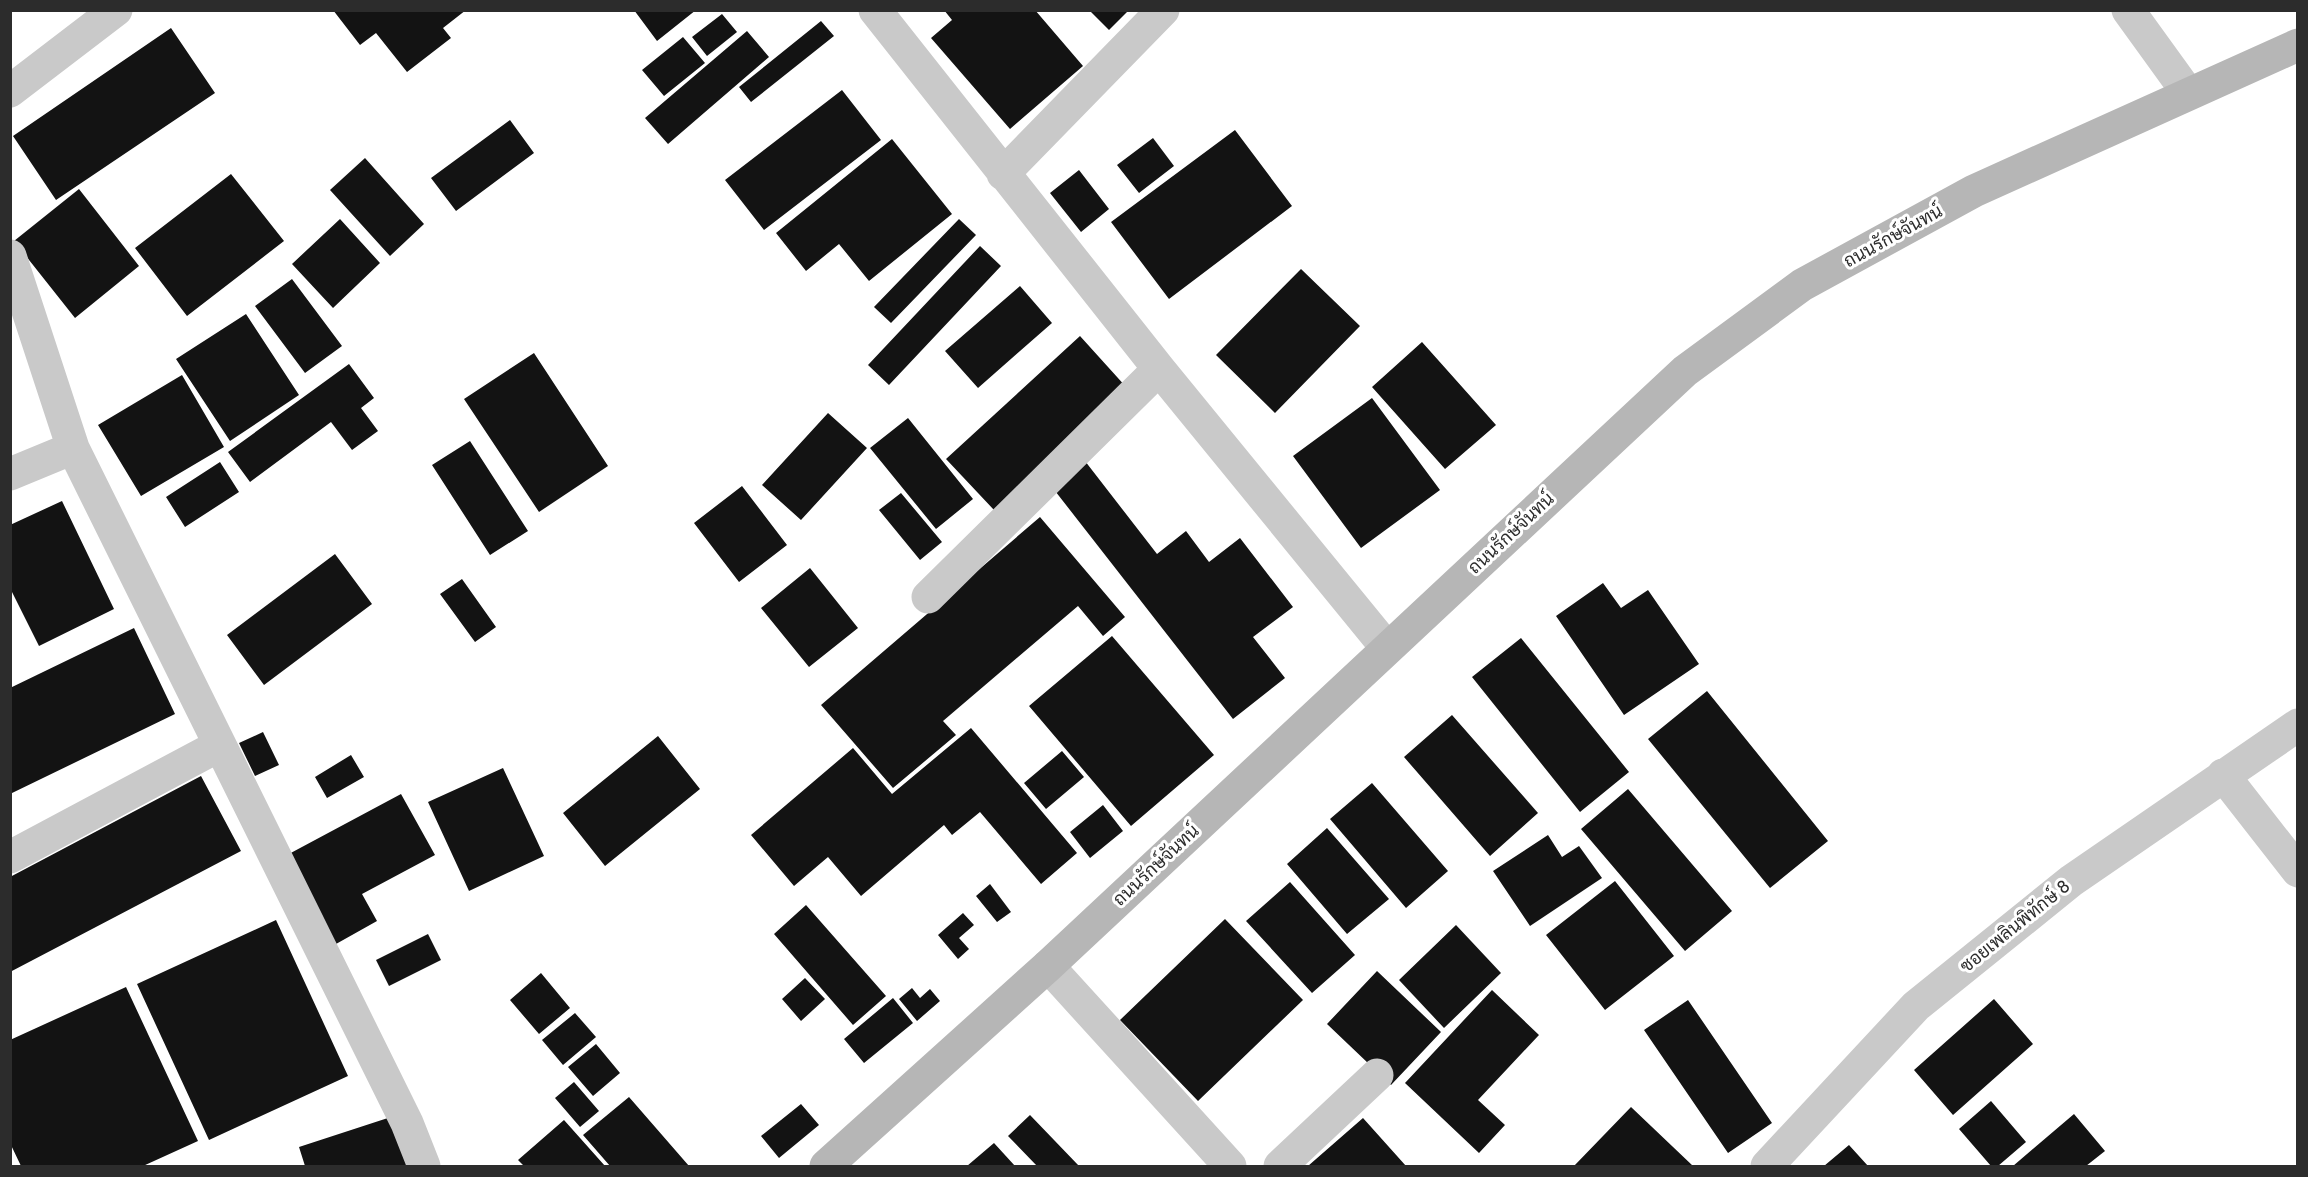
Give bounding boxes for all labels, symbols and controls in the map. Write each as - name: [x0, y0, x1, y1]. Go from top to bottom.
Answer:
- street label: ถนนรักษ์จันทน์: [1839, 198, 1947, 274]
- street label: ถนนรักษ์จันทน์: [1462, 486, 1560, 580]
- street label: ถนนรักษ์จันทน์: [1107, 818, 1205, 912]
- street label: ซอยเพลินพิทักษ์ 8: [1954, 873, 2076, 979]

